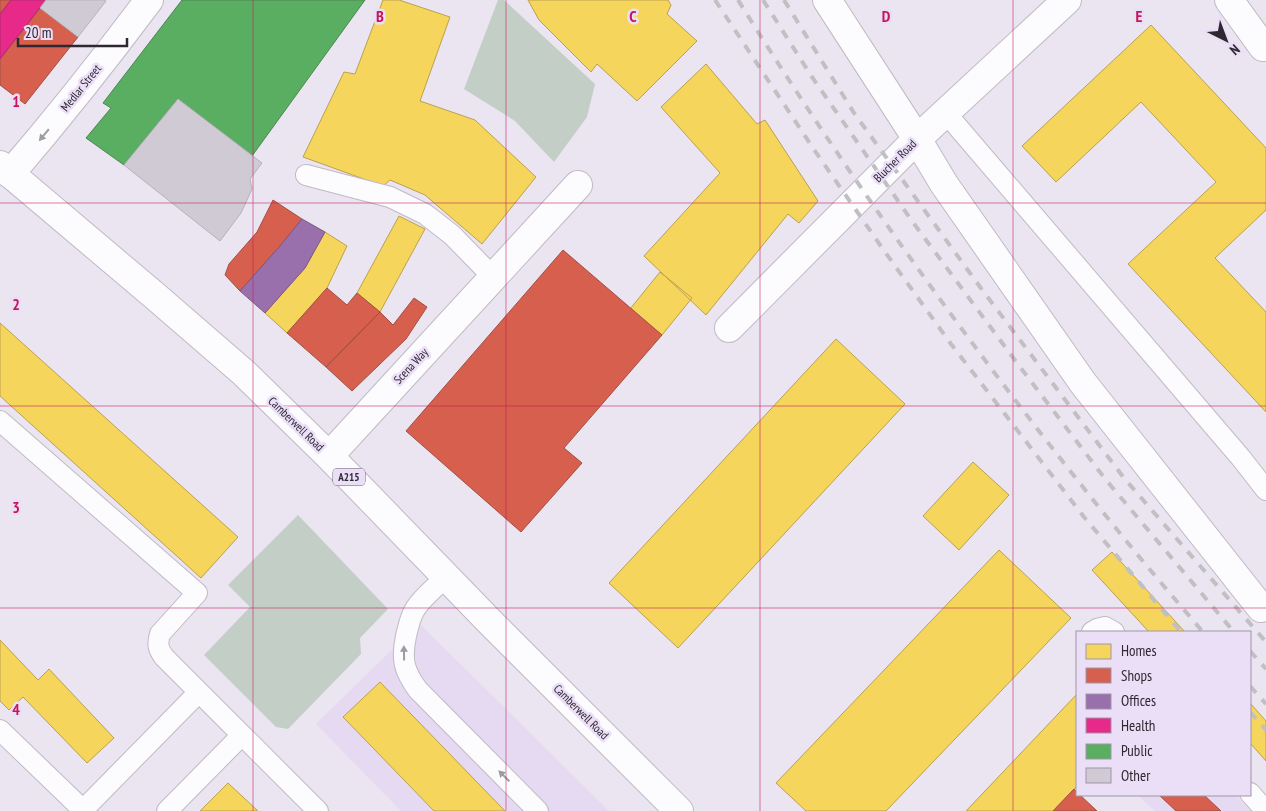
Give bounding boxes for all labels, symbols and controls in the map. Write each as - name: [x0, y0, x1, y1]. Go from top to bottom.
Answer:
- text: B: [376, 6, 384, 26]
- text: C: [629, 6, 637, 26]
- text: D: [882, 6, 891, 26]
- text: E: [1136, 6, 1143, 26]
- scale bar: [18, 15, 126, 47]
- north arrow: [1201, 15, 1251, 65]
- text: 20 m: [25, 23, 51, 42]
- text: N: [1226, 40, 1244, 59]
- street label: Medlar Street: [57, 61, 105, 114]
- text: 1: [12, 91, 20, 111]
- one-way arrow: [38, 128, 49, 141]
- street label: Blucher Road: [870, 136, 919, 185]
- text: 2: [12, 294, 20, 314]
- street label: Scena Way: [390, 344, 431, 387]
- street label: Camberwell Road: [265, 393, 327, 454]
- road number: A215: [333, 468, 365, 486]
- text: 3: [12, 497, 20, 517]
- legend: [1076, 631, 1251, 796]
- text: Homes: [1121, 641, 1157, 660]
- one-way arrow: [400, 645, 408, 661]
- text: Shops: [1121, 666, 1152, 685]
- street label: Camberwell Road: [551, 681, 612, 742]
- text: Offices: [1121, 691, 1156, 710]
- text: 4: [12, 699, 20, 719]
- text: Health: [1121, 716, 1155, 735]
- text: Public: [1121, 741, 1153, 760]
- text: Other: [1121, 766, 1151, 785]
- one-way arrow: [498, 771, 510, 783]

